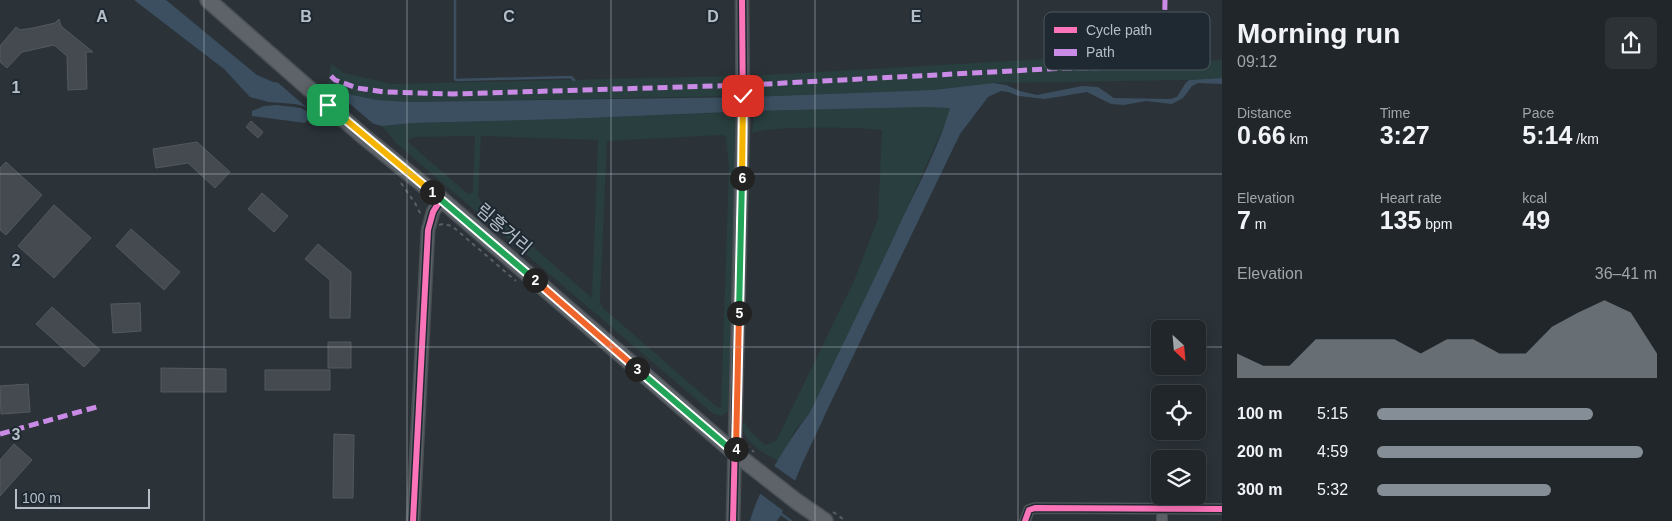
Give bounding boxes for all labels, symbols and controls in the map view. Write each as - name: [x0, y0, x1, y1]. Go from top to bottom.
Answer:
- text: A: [96, 8, 108, 25]
- text: B: [300, 8, 312, 25]
- text: C: [503, 8, 515, 25]
- text: D: [707, 8, 719, 25]
- text: E: [911, 8, 922, 25]
- legend: [1044, 12, 1210, 70]
- button: share: [1605, 17, 1657, 69]
- text: Morning run: [1237, 18, 1400, 49]
- text: Cycle path: [1086, 22, 1152, 38]
- text: Path: [1086, 44, 1115, 60]
- text: 09:12: [1237, 53, 1277, 70]
- pin: [722, 75, 764, 117]
- text: 1: [12, 79, 21, 96]
- icon: check: [729, 82, 757, 110]
- pin: [307, 84, 349, 126]
- icon: arrive: [314, 91, 342, 119]
- text: Distance: [1237, 105, 1291, 121]
- text: Time: [1380, 105, 1410, 121]
- text: Pace: [1522, 105, 1554, 121]
- text: 0.66: [1237, 121, 1286, 149]
- text: 3:27: [1380, 121, 1430, 149]
- text: 5:14: [1522, 121, 1572, 149]
- text: km: [1286, 131, 1308, 147]
- text: /km: [1572, 131, 1599, 147]
- pin: 6: [730, 166, 754, 190]
- text: 6: [739, 170, 746, 186]
- pin: 1: [420, 180, 444, 204]
- text: 1: [429, 184, 436, 200]
- text: Elevation: [1237, 190, 1295, 206]
- text: Heart rate: [1380, 190, 1442, 206]
- text: kcal: [1522, 190, 1547, 206]
- street label: 림흥거리: [472, 200, 536, 258]
- text: 7: [1237, 206, 1251, 234]
- text: 135: [1380, 206, 1421, 234]
- text: 49: [1522, 206, 1550, 234]
- text: m: [1251, 216, 1266, 232]
- text: bpm: [1421, 216, 1453, 232]
- text: 2: [12, 252, 21, 269]
- text: Elevation: [1237, 265, 1303, 282]
- text: 36–41 m: [1595, 265, 1657, 282]
- pin: 2: [522, 268, 548, 292]
- text: 2: [532, 272, 539, 288]
- pin: 5: [726, 300, 752, 326]
- text: 5: [736, 305, 743, 321]
- north arrow: [1151, 320, 1206, 375]
- map controls: [1151, 320, 1206, 505]
- pin: 3: [624, 356, 650, 382]
- text: 3: [634, 361, 641, 377]
- button: locate: [1151, 385, 1206, 440]
- text: 100 m: [1237, 405, 1282, 422]
- text: 5:15: [1317, 405, 1348, 422]
- text: 3: [12, 426, 21, 443]
- pin: 4: [724, 436, 748, 462]
- text: 4: [733, 441, 740, 457]
- text: 200 m: [1237, 443, 1282, 460]
- text: 4:59: [1317, 443, 1348, 460]
- button: layers: [1151, 450, 1206, 505]
- text: 300 m: [1237, 481, 1282, 498]
- text: 5:32: [1317, 481, 1348, 498]
- scale bar: [15, 486, 150, 509]
- text: 100 m: [22, 490, 61, 506]

